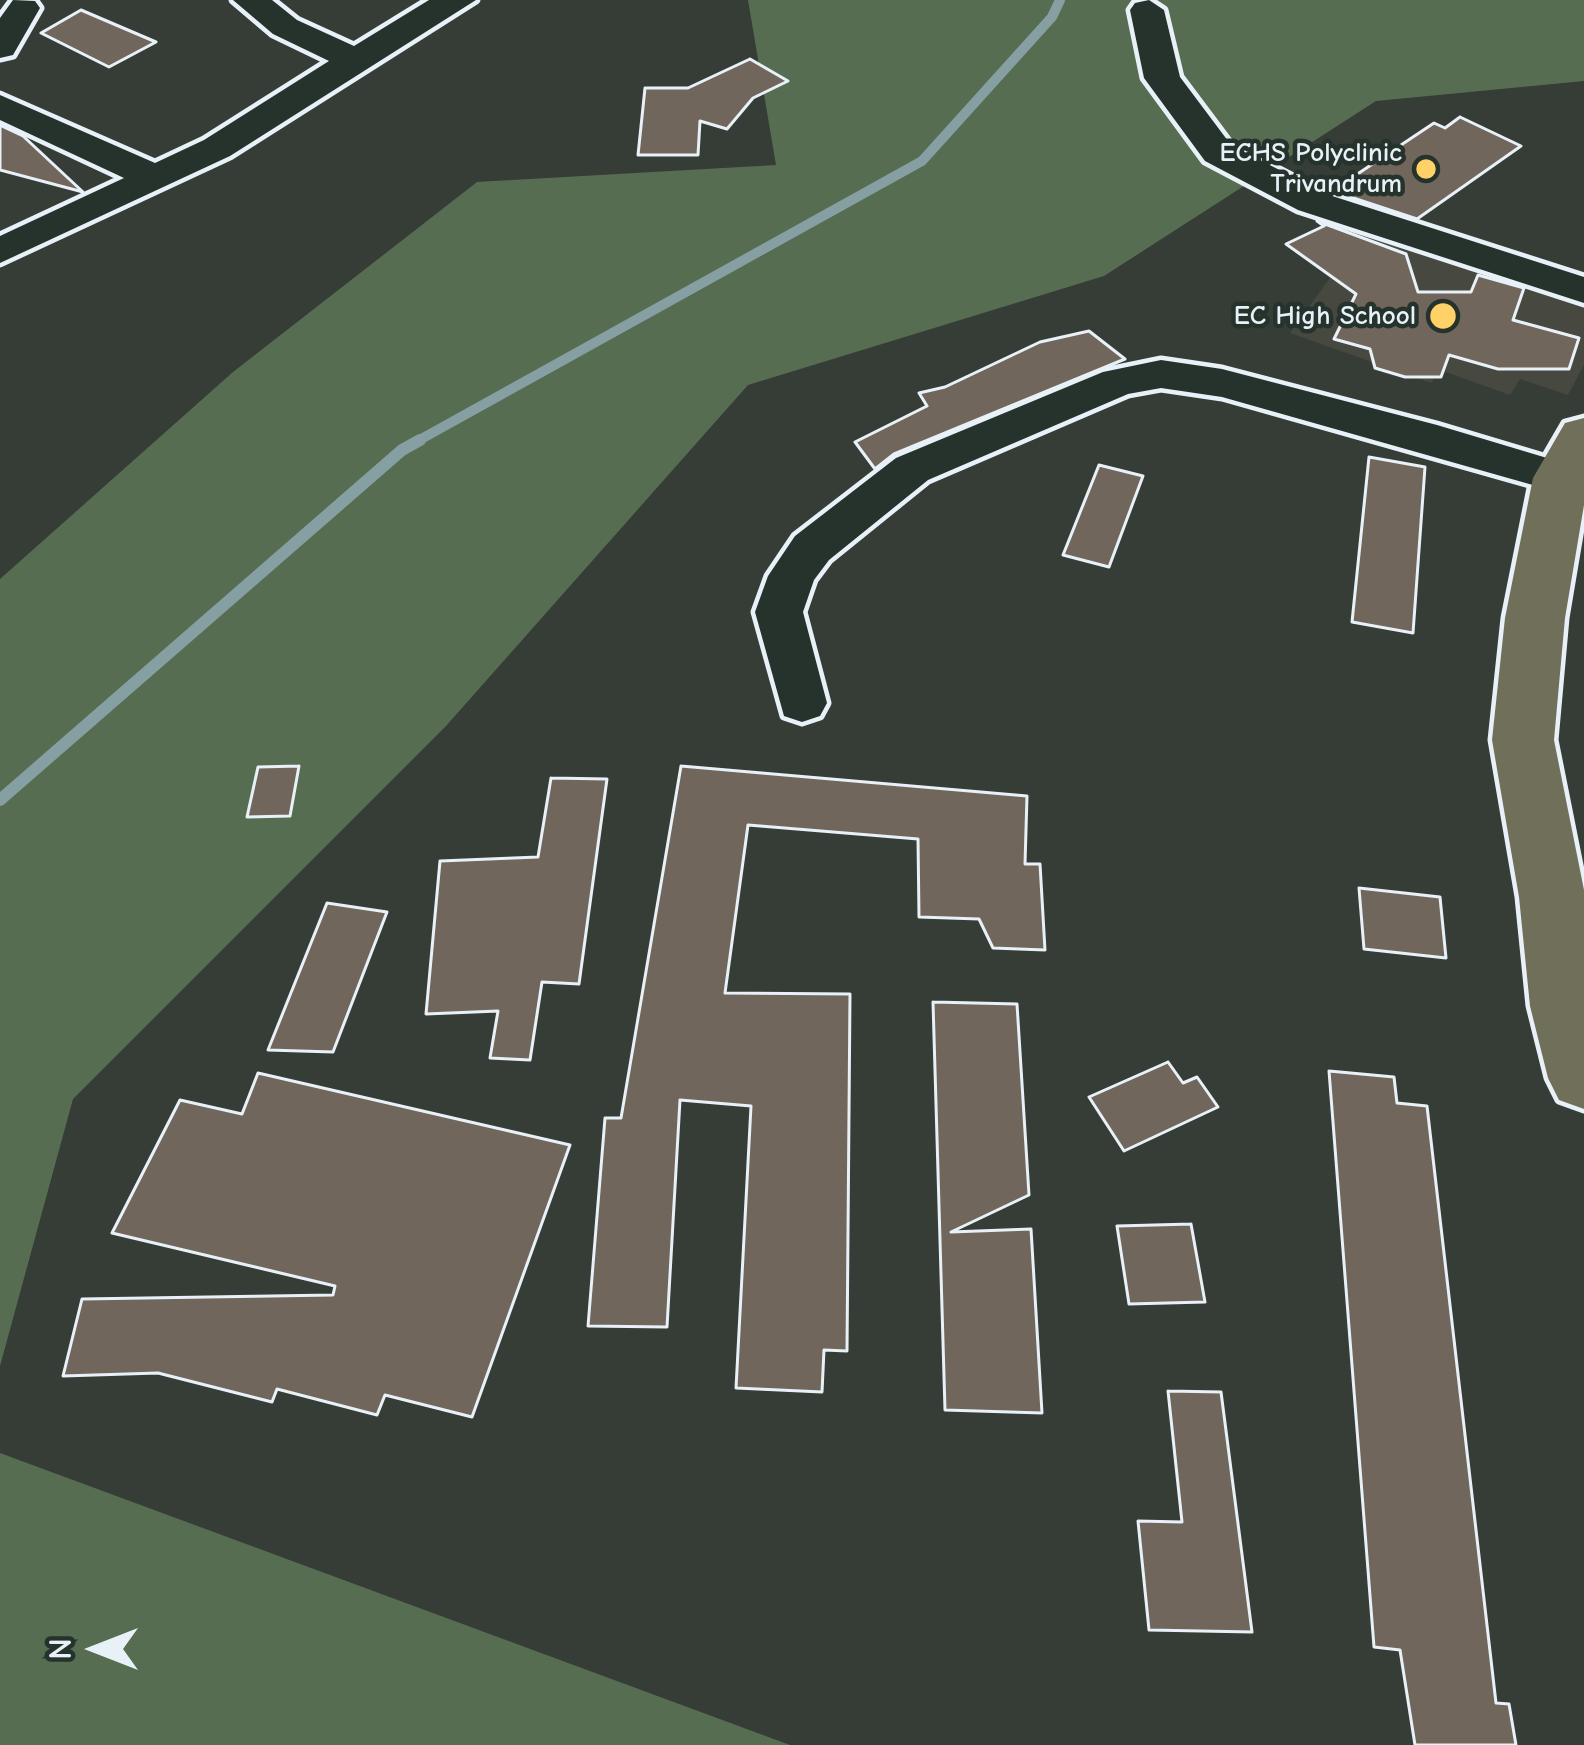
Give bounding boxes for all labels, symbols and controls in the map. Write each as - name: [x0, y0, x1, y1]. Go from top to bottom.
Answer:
- place label: ECHS Polyclinic Trivandrum: [1219, 137, 1402, 200]
- marker: ECHS Polyclinic Trivandrum: [1413, 156, 1439, 182]
- place label: EC High School: [1234, 300, 1416, 332]
- marker: EC High School: [1427, 300, 1459, 332]
- north arrow: [36, 1589, 156, 1709]
- text: N: [41, 1638, 79, 1660]

